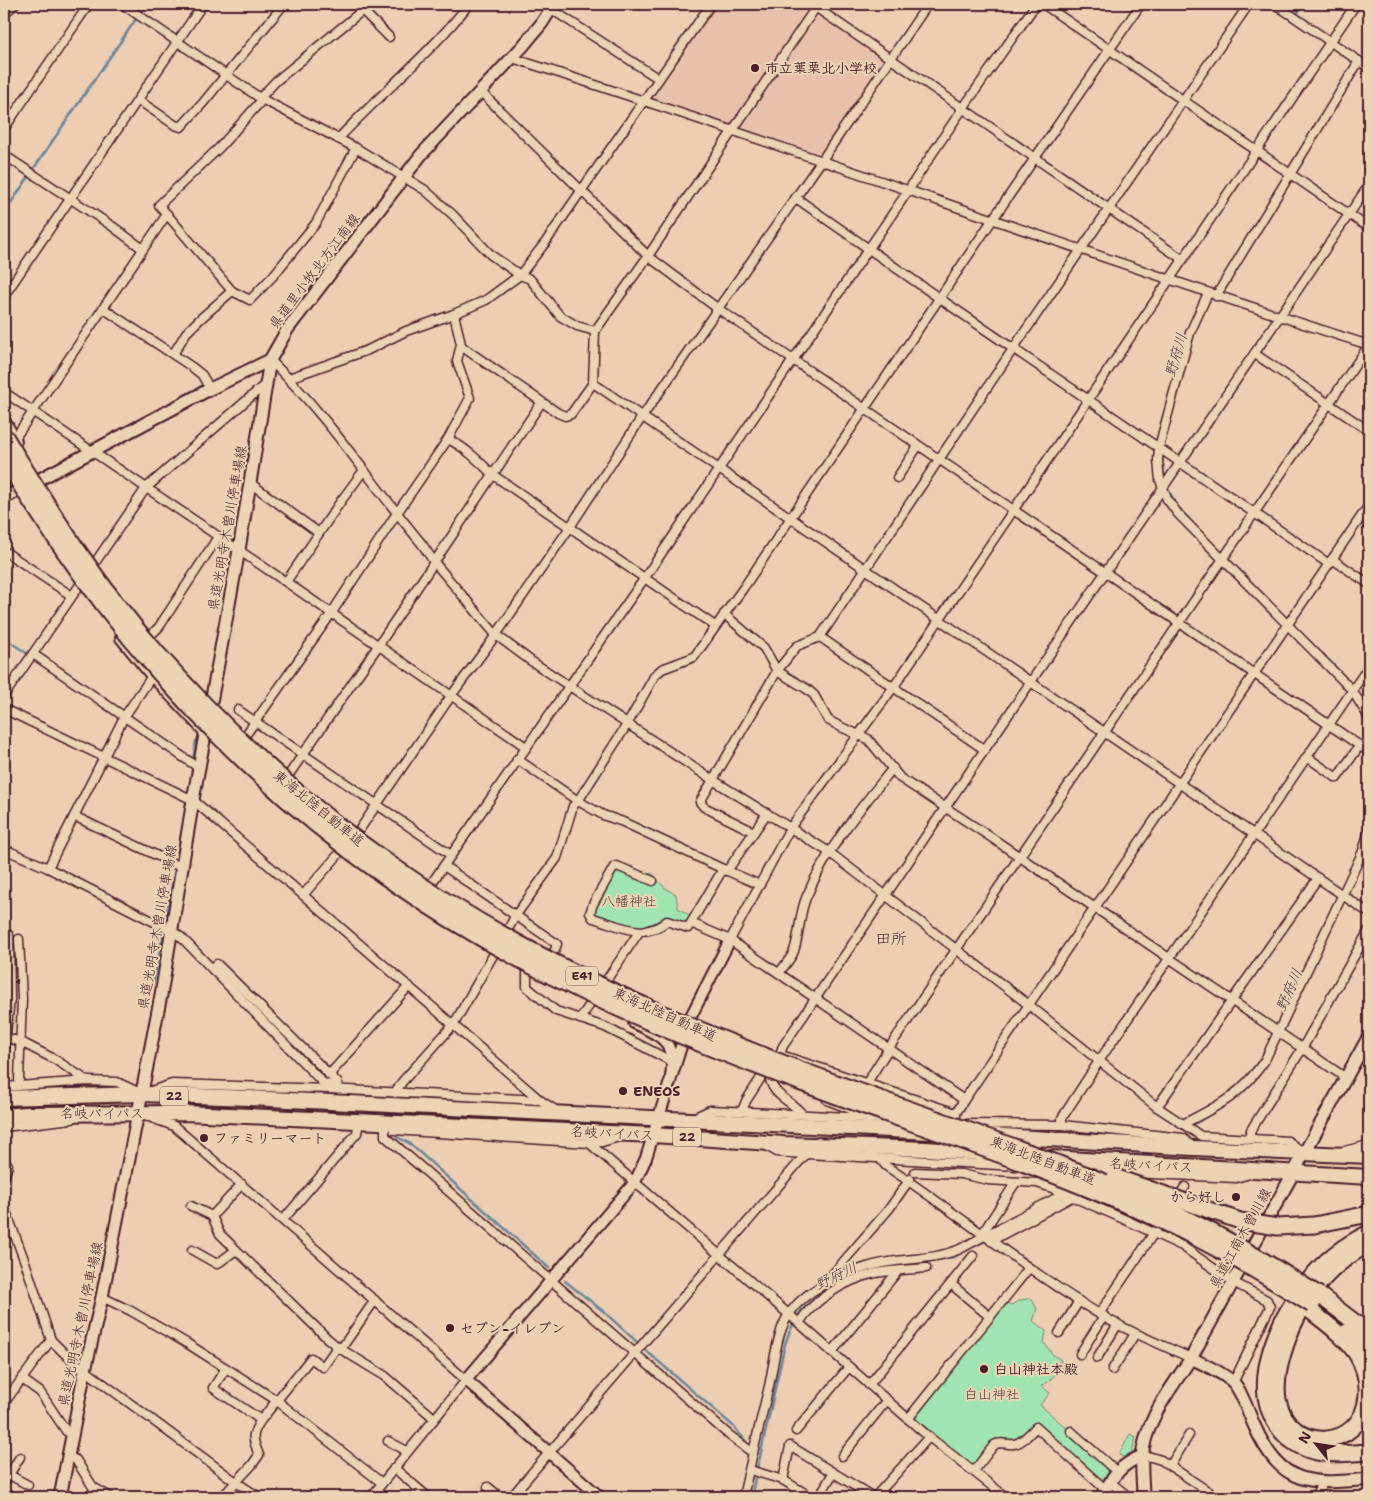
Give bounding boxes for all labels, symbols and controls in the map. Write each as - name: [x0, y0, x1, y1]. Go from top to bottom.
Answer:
- place label: 市立葉栗北小学校: [765, 59, 877, 77]
- marker: 市立葉栗北小学校: [749, 62, 761, 74]
- street label: 県道里小牧北方江南線: [265, 210, 363, 332]
- water label: 野府川: [1160, 331, 1192, 379]
- street label: 県道光明寺木曽川停車場線: [204, 444, 250, 612]
- street label: 東海北陸自動車道: [270, 766, 368, 850]
- street label: 県道光明寺木曽川停車場線: [134, 843, 180, 1011]
- park label: 八幡神社: [601, 892, 657, 910]
- district label: 田所: [875, 928, 907, 949]
- water label: 野府川: [1271, 965, 1307, 1015]
- road number: E41: [566, 966, 598, 986]
- street label: 東海北陸自動車道: [610, 983, 720, 1045]
- place label: ENEOS: [633, 1082, 680, 1100]
- marker: ENEOS: [617, 1085, 629, 1097]
- road number: 22: [160, 1086, 188, 1106]
- street label: 名岐バイパス: [60, 1104, 144, 1122]
- street label: 名岐バイパス: [570, 1122, 654, 1144]
- road number: 22: [673, 1128, 701, 1146]
- place label: ファミリーマート: [214, 1129, 327, 1147]
- marker: ファミリーマート: [198, 1132, 210, 1144]
- street label: 東海北陸自動車道: [987, 1132, 1099, 1188]
- street label: 名岐バイパス: [1109, 1154, 1193, 1176]
- street label: 県道江南木曽川線: [1205, 1185, 1275, 1291]
- place label: から好し: [1170, 1188, 1226, 1206]
- marker: から好し: [1230, 1191, 1242, 1203]
- street label: 県道光明寺木曽川停車場線: [54, 1240, 106, 1408]
- water label: 野府川: [811, 1257, 861, 1295]
- place label: セブン-イレブン: [460, 1319, 565, 1337]
- marker: セブン-イレブン: [444, 1322, 456, 1334]
- place label: 白山神社本殿: [994, 1360, 1078, 1378]
- marker: 白山神社本殿: [978, 1363, 990, 1375]
- park label: 白山神社: [964, 1385, 1020, 1403]
- north arrow: [1290, 1418, 1340, 1468]
- text: N: [1294, 1428, 1315, 1447]

